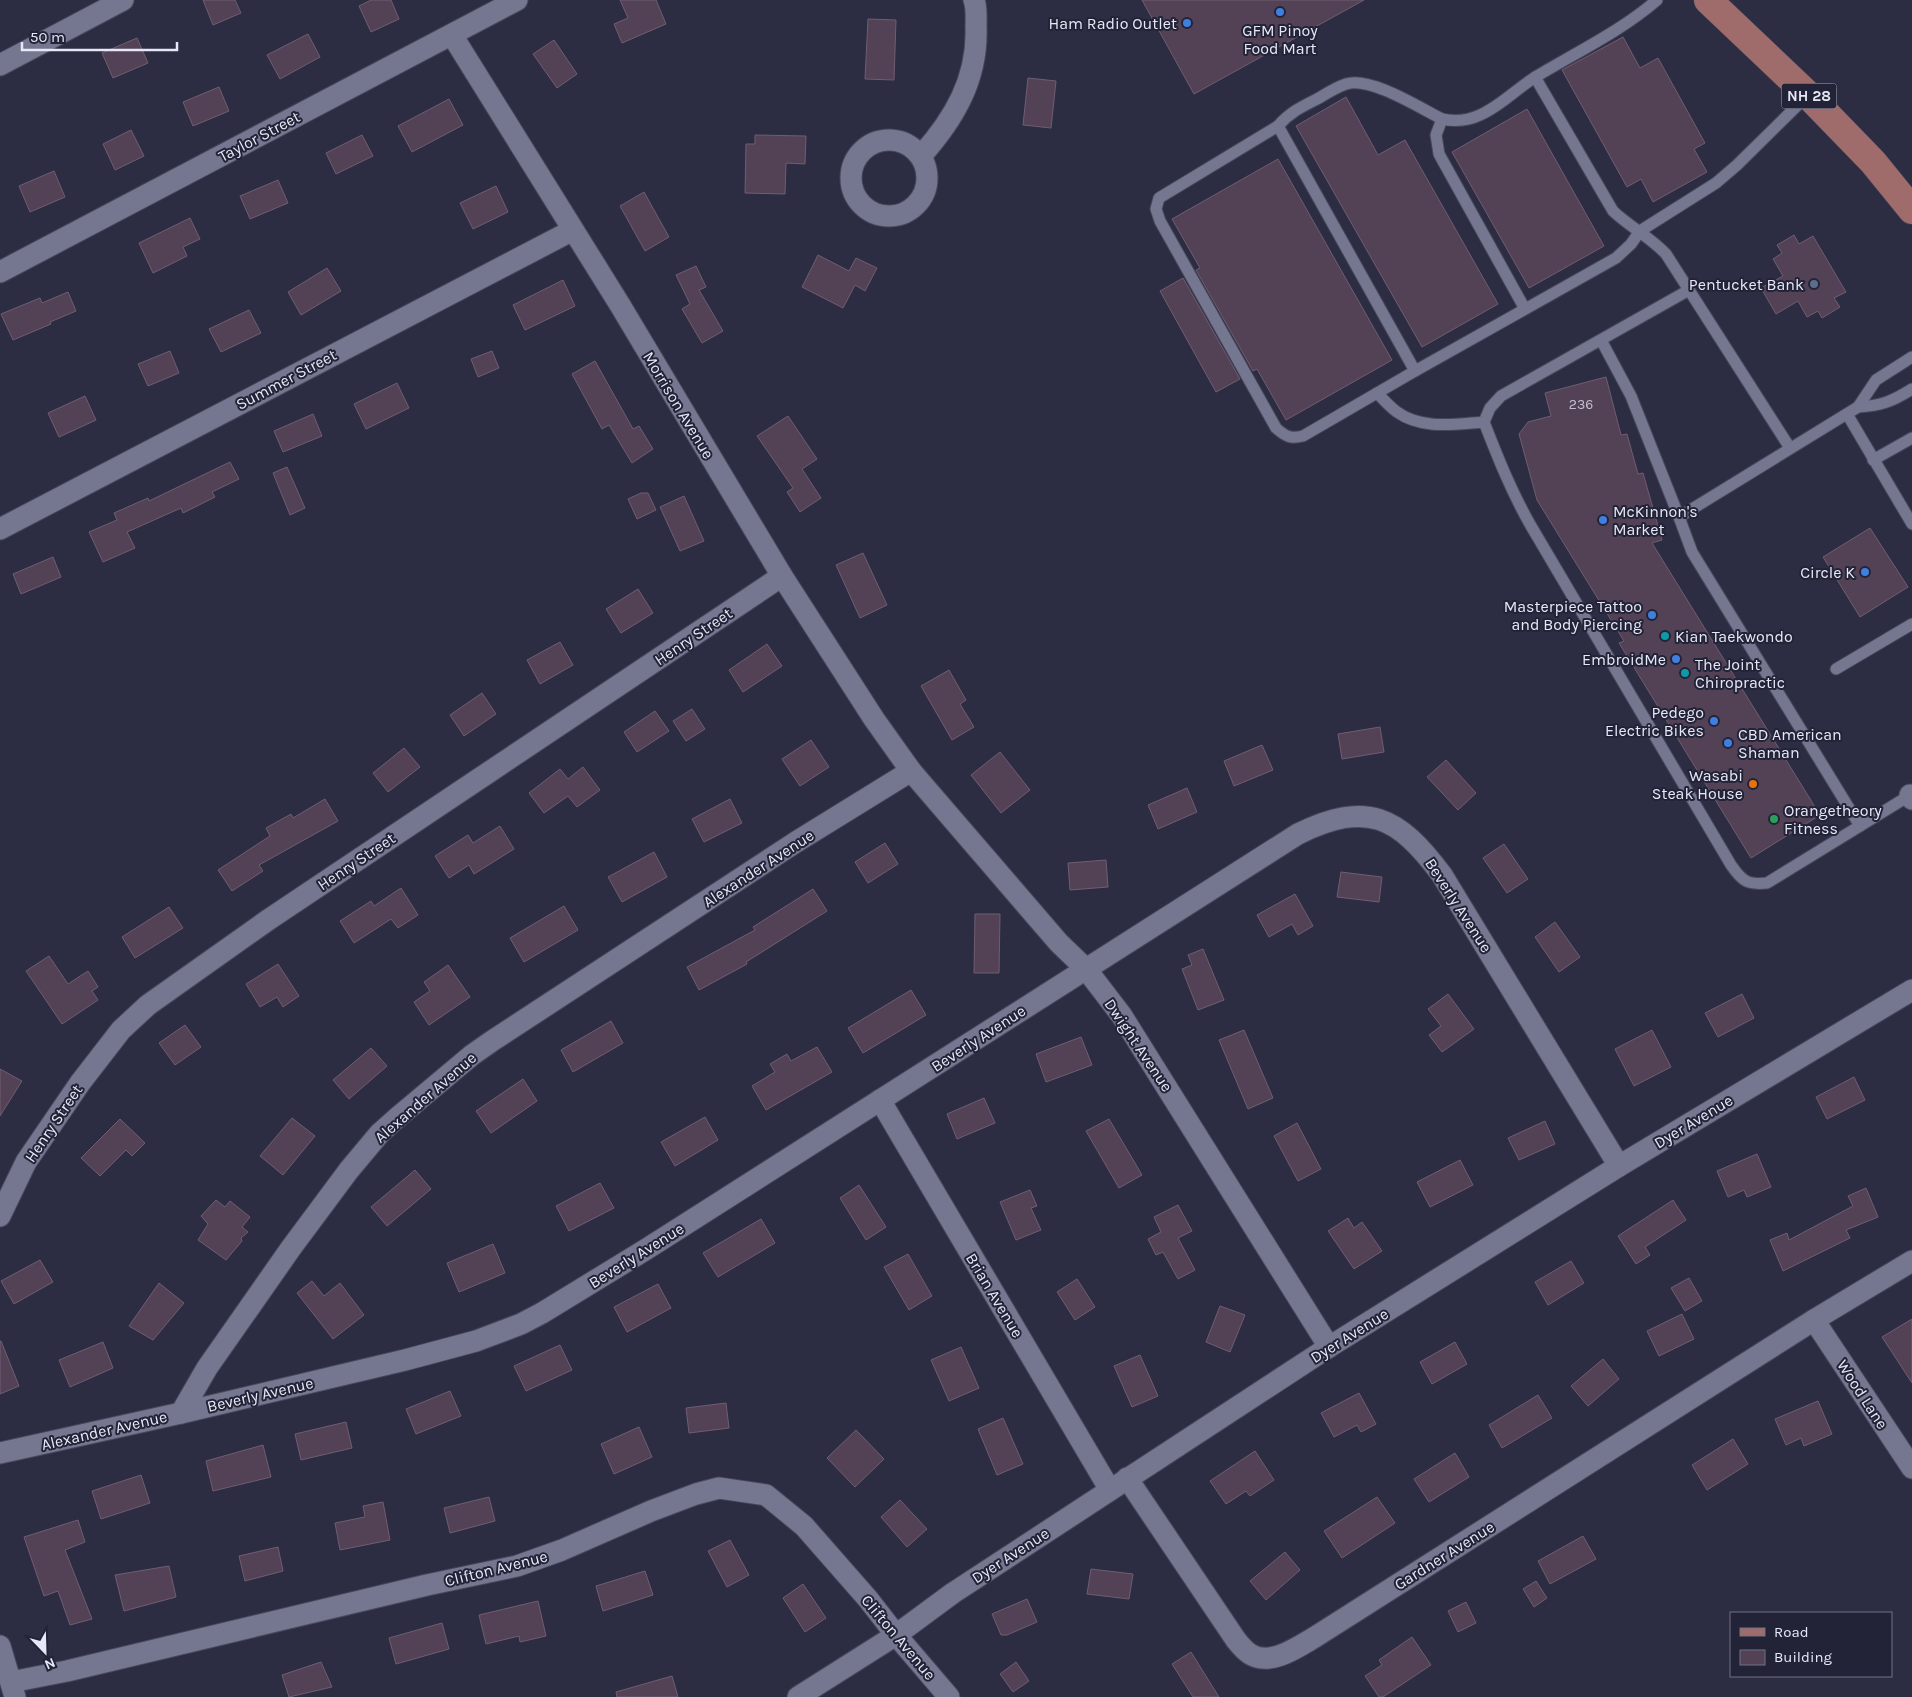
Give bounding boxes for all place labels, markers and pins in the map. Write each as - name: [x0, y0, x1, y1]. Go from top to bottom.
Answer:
- marker: GFM Pinoy Food Mart: [1274, 6, 1286, 18]
- place label: Ham Radio Outlet: [1049, 14, 1177, 33]
- marker: Ham Radio Outlet: [1181, 17, 1193, 29]
- place label: GFM Pinoy Food Mart: [1242, 21, 1318, 58]
- place label: Pentucket Bank: [1689, 275, 1804, 294]
- marker: Pentucket Bank: [1808, 278, 1820, 290]
- place label: McKinnon's Market: [1613, 502, 1698, 539]
- marker: McKinnon's Market: [1597, 514, 1609, 526]
- place label: Circle K: [1800, 563, 1855, 582]
- marker: Circle K: [1859, 566, 1871, 578]
- place label: Masterpiece Tattoo and Body Piercing: [1504, 597, 1642, 634]
- marker: Masterpiece Tattoo and Body Piercing: [1646, 609, 1658, 621]
- place label: Kian Taekwondo: [1675, 627, 1793, 646]
- marker: Kian Taekwondo: [1659, 630, 1671, 642]
- place label: EmbroidMe: [1582, 650, 1666, 669]
- marker: EmbroidMe: [1670, 653, 1682, 665]
- place label: The Joint Chiropractic: [1695, 655, 1785, 692]
- marker: The Joint Chiropractic: [1679, 667, 1691, 679]
- place label: Pedego Electric Bikes: [1605, 703, 1704, 740]
- marker: Pedego Electric Bikes: [1708, 715, 1720, 727]
- place label: CBD American Shaman: [1738, 725, 1842, 762]
- marker: CBD American Shaman: [1722, 737, 1734, 749]
- place label: Wasabi Steak House: [1652, 766, 1743, 803]
- marker: Wasabi Steak House: [1747, 778, 1759, 790]
- place label: Orangetheory Fitness: [1784, 801, 1882, 838]
- marker: Orangetheory Fitness: [1768, 813, 1780, 825]

